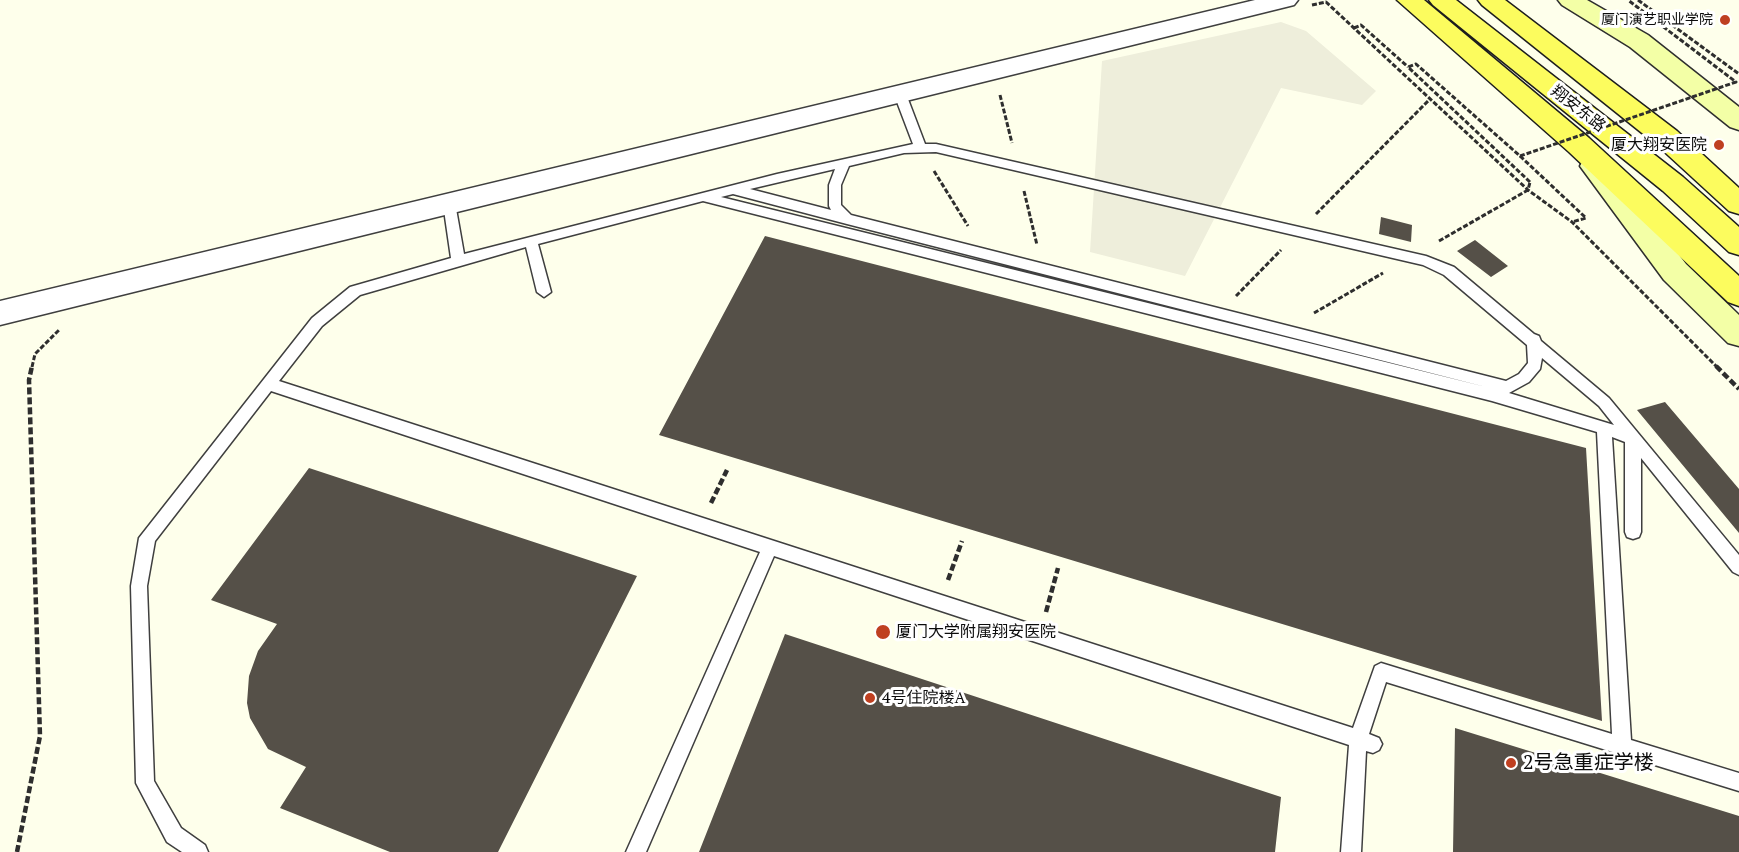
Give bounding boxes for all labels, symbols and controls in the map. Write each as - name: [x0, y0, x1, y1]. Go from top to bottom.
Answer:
- place label: 厦门演艺职业学院: [1601, 12, 1713, 28]
- marker: 厦门演艺职业学院: [1718, 13, 1732, 27]
- street label: 翔安东路: [1547, 82, 1609, 136]
- place label: 厦大翔安医院: [1611, 135, 1707, 155]
- marker: 厦大翔安医院: [1712, 138, 1726, 152]
- place label: 厦门大学附属翔安医院: [896, 622, 1056, 642]
- marker: 厦门大学附属翔安医院: [874, 623, 892, 641]
- place label: 4号住院楼A: [882, 688, 965, 708]
- marker: 4号住院楼A: [863, 691, 877, 705]
- place label: 2号急重症学楼: [1523, 751, 1654, 775]
- marker: 2号急重症学楼: [1504, 756, 1518, 770]

